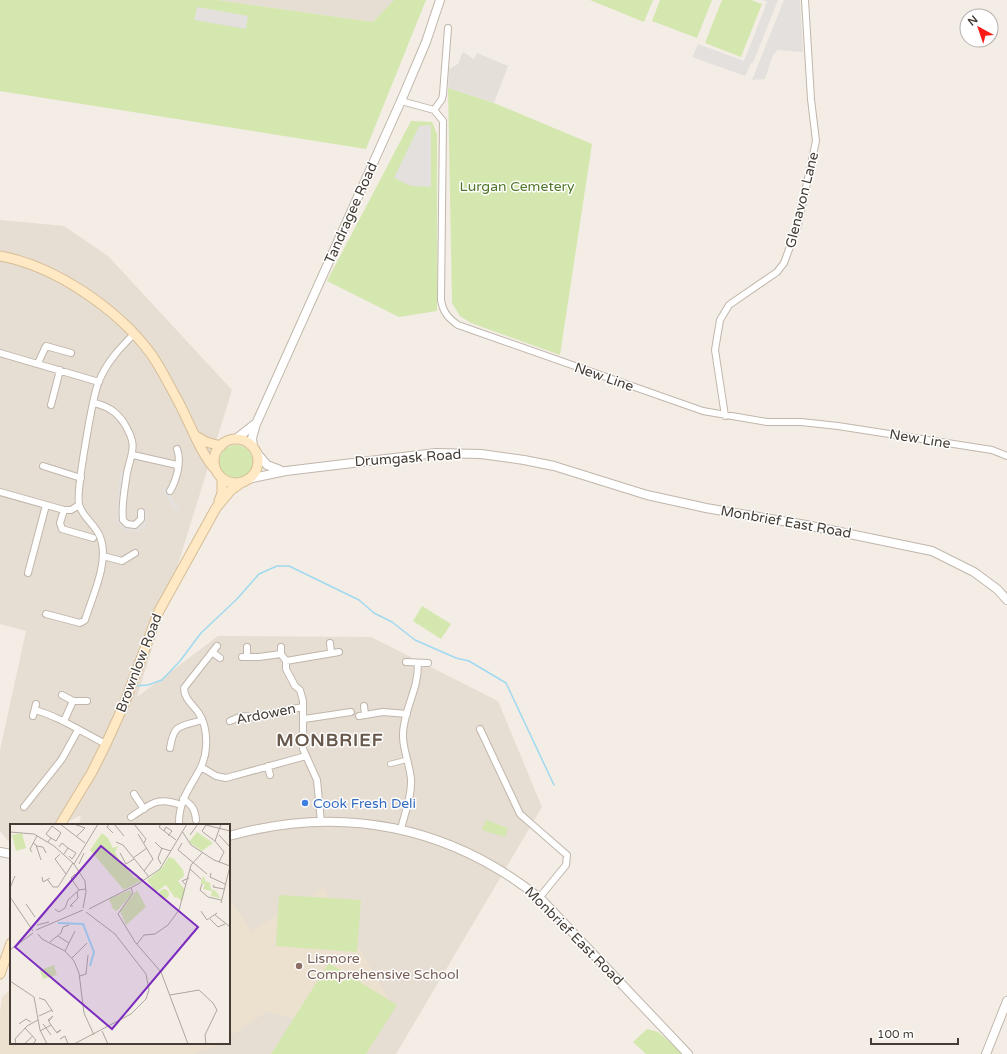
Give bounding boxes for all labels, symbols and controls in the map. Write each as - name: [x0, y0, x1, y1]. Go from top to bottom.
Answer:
- north arrow: [959, 8, 999, 48]
- text: N: [965, 13, 980, 29]
- street label: Glenavon Lane: [782, 150, 822, 250]
- street label: Tandragee Road: [321, 160, 381, 266]
- park label: Lurgan Cemetery: [460, 178, 575, 195]
- street label: New Line: [572, 359, 636, 395]
- street label: New Line: [888, 426, 952, 452]
- street label: Drumgask Road: [354, 446, 462, 470]
- street label: Monbrief East Road: [719, 502, 853, 542]
- street label: Brownlow Road: [112, 611, 166, 715]
- street label: Ardowen: [235, 700, 297, 728]
- district label: MONBRIEF: [276, 729, 384, 751]
- place label: Cook Fresh Deli: [313, 795, 416, 812]
- marker: Cook Fresh Deli: [300, 798, 310, 808]
- inset map: [10, 824, 230, 1044]
- street label: Monbrief East Road: [521, 883, 627, 989]
- place label: Lismore Comprehensive School: [307, 950, 459, 983]
- marker: Lismore Comprehensive School: [294, 961, 304, 971]
- scale bar: [871, 1020, 958, 1046]
- text: 100 m: [877, 1027, 914, 1041]

